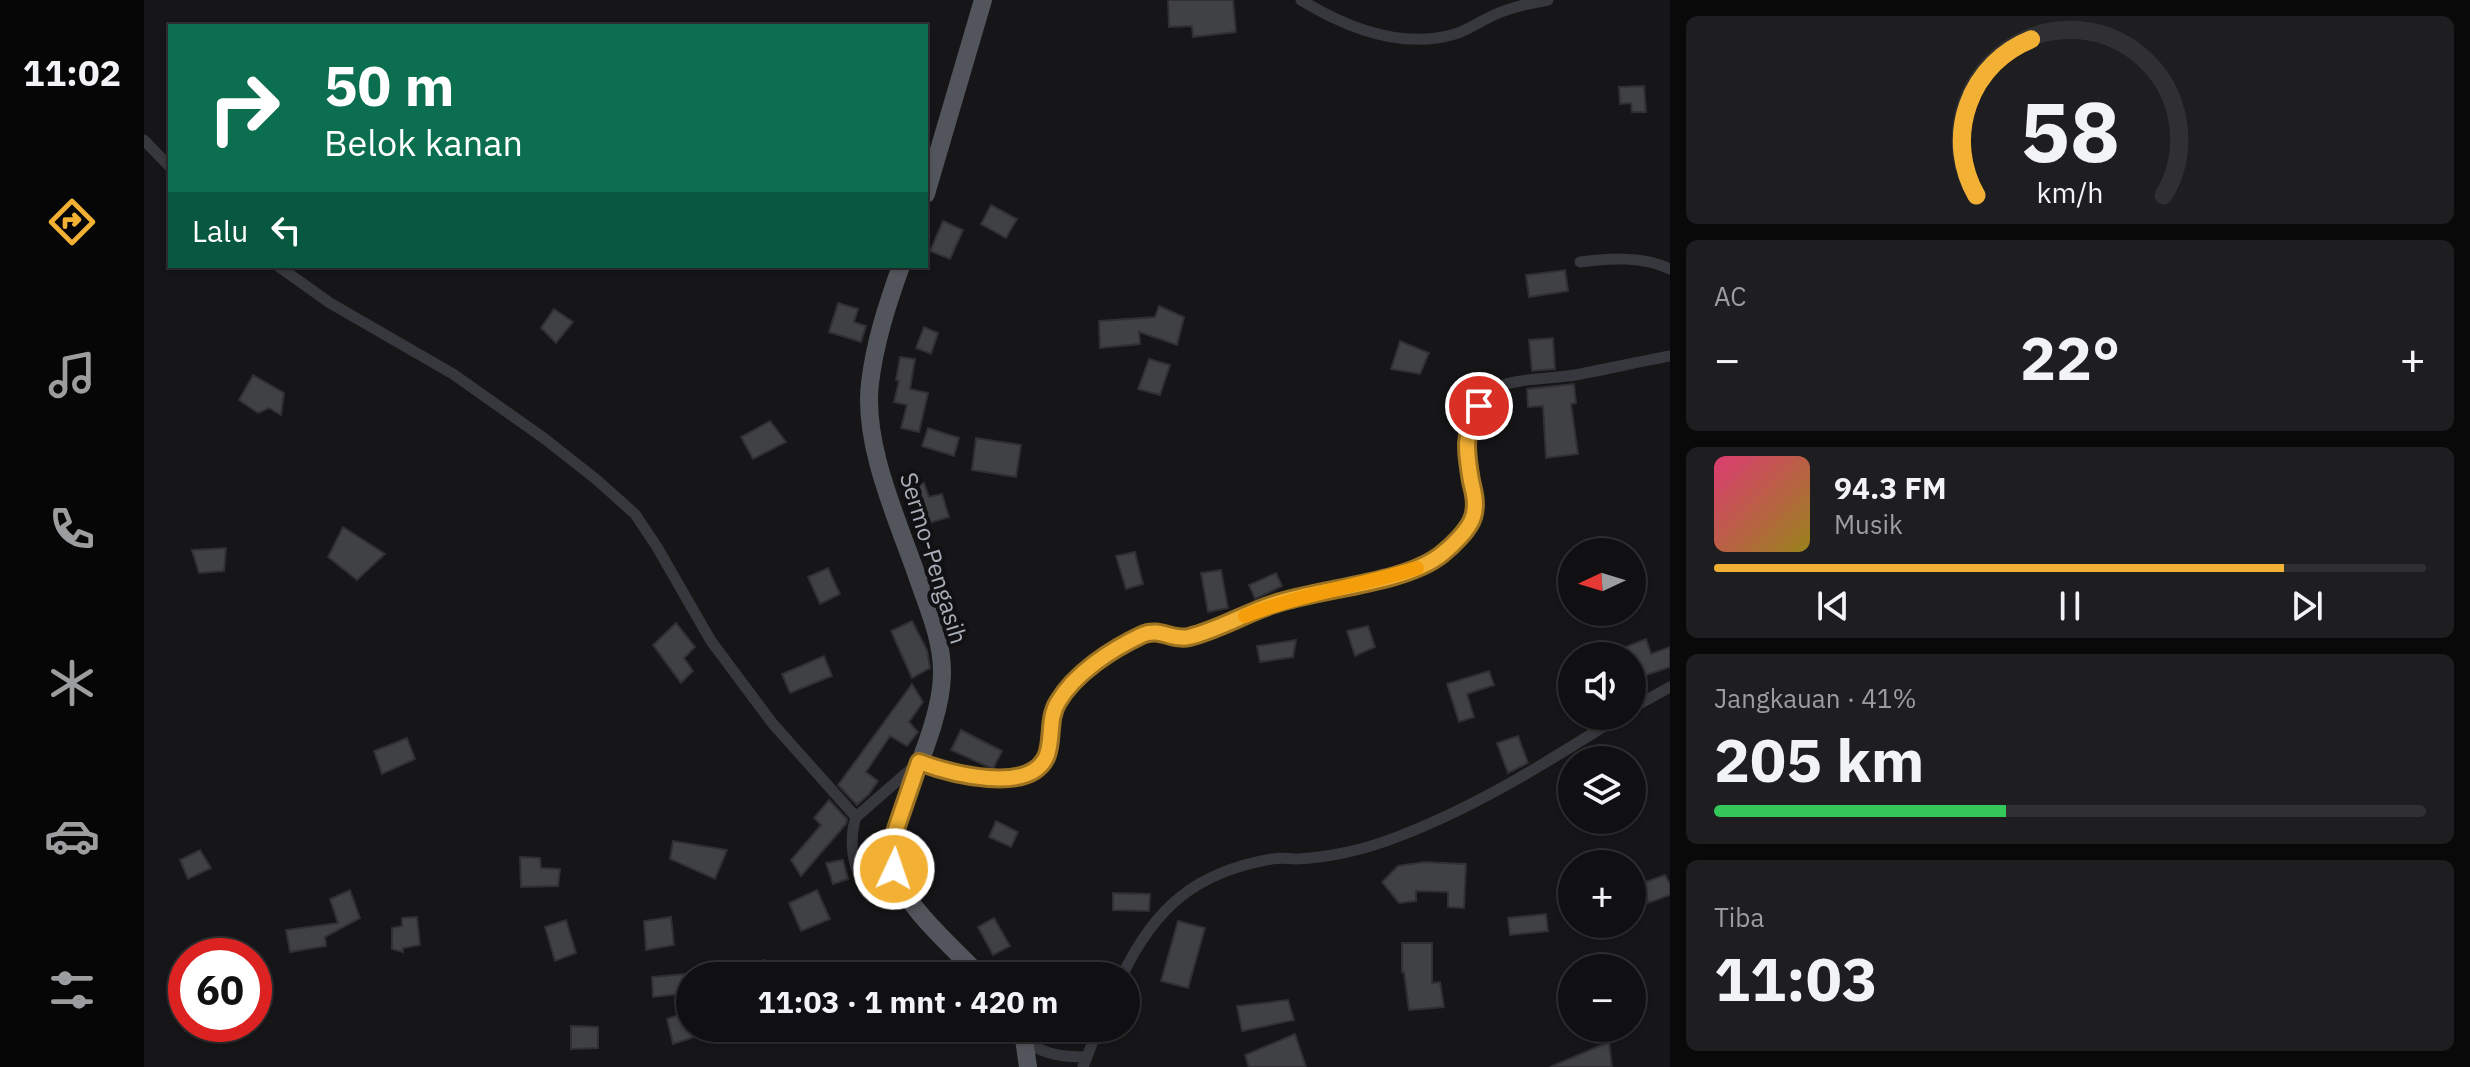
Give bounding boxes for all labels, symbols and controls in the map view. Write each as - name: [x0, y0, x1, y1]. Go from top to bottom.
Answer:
- text: 11:02: [23, 49, 121, 96]
- text: 50 m: [324, 49, 454, 121]
- icon: right: [192, 56, 296, 160]
- text: 58: [2020, 77, 2120, 185]
- text: Belok kanan: [324, 119, 523, 166]
- text: km/h: [2036, 174, 2104, 211]
- icon: directions: [44, 194, 100, 250]
- icon: left: [264, 208, 308, 252]
- text: Lalu: [192, 211, 248, 250]
- text: AC: [1714, 279, 1746, 313]
- text: 22°: [2020, 318, 2120, 397]
- text: −: [1714, 330, 1740, 387]
- text: +: [2400, 330, 2426, 387]
- icon: music: [44, 347, 100, 403]
- pin: [1445, 372, 1513, 440]
- icon: arrive: [1457, 384, 1501, 428]
- street label: Sermo-Pengasih: [893, 468, 975, 648]
- text: 94.3 FM: [1834, 468, 1947, 507]
- icon: phone: [44, 501, 100, 557]
- text: Musik: [1834, 507, 1903, 541]
- north arrow: [1558, 538, 1646, 626]
- map controls: [1558, 538, 1646, 1042]
- icon: previous: [1811, 584, 1855, 628]
- icon: pause: [2048, 584, 2092, 628]
- icon: next: [2285, 584, 2329, 628]
- button: sound: [1558, 642, 1646, 730]
- icon: climate: [44, 655, 100, 711]
- text: Jangkauan · 41%: [1714, 681, 1917, 715]
- text: 205 km: [1714, 720, 1924, 799]
- button: layers: [1558, 746, 1646, 834]
- icon: car: [44, 808, 100, 864]
- position arrow: [852, 827, 936, 911]
- button: +: [1558, 850, 1646, 938]
- text: Tiba: [1714, 900, 1764, 934]
- speed limit sign: 60: [168, 938, 272, 1042]
- text: 11:03: [1714, 939, 1878, 1018]
- button: −: [1558, 954, 1646, 1042]
- icon: filters: [44, 962, 100, 1018]
- text: 11:03 · 1 mnt · 420 m: [758, 982, 1058, 1021]

